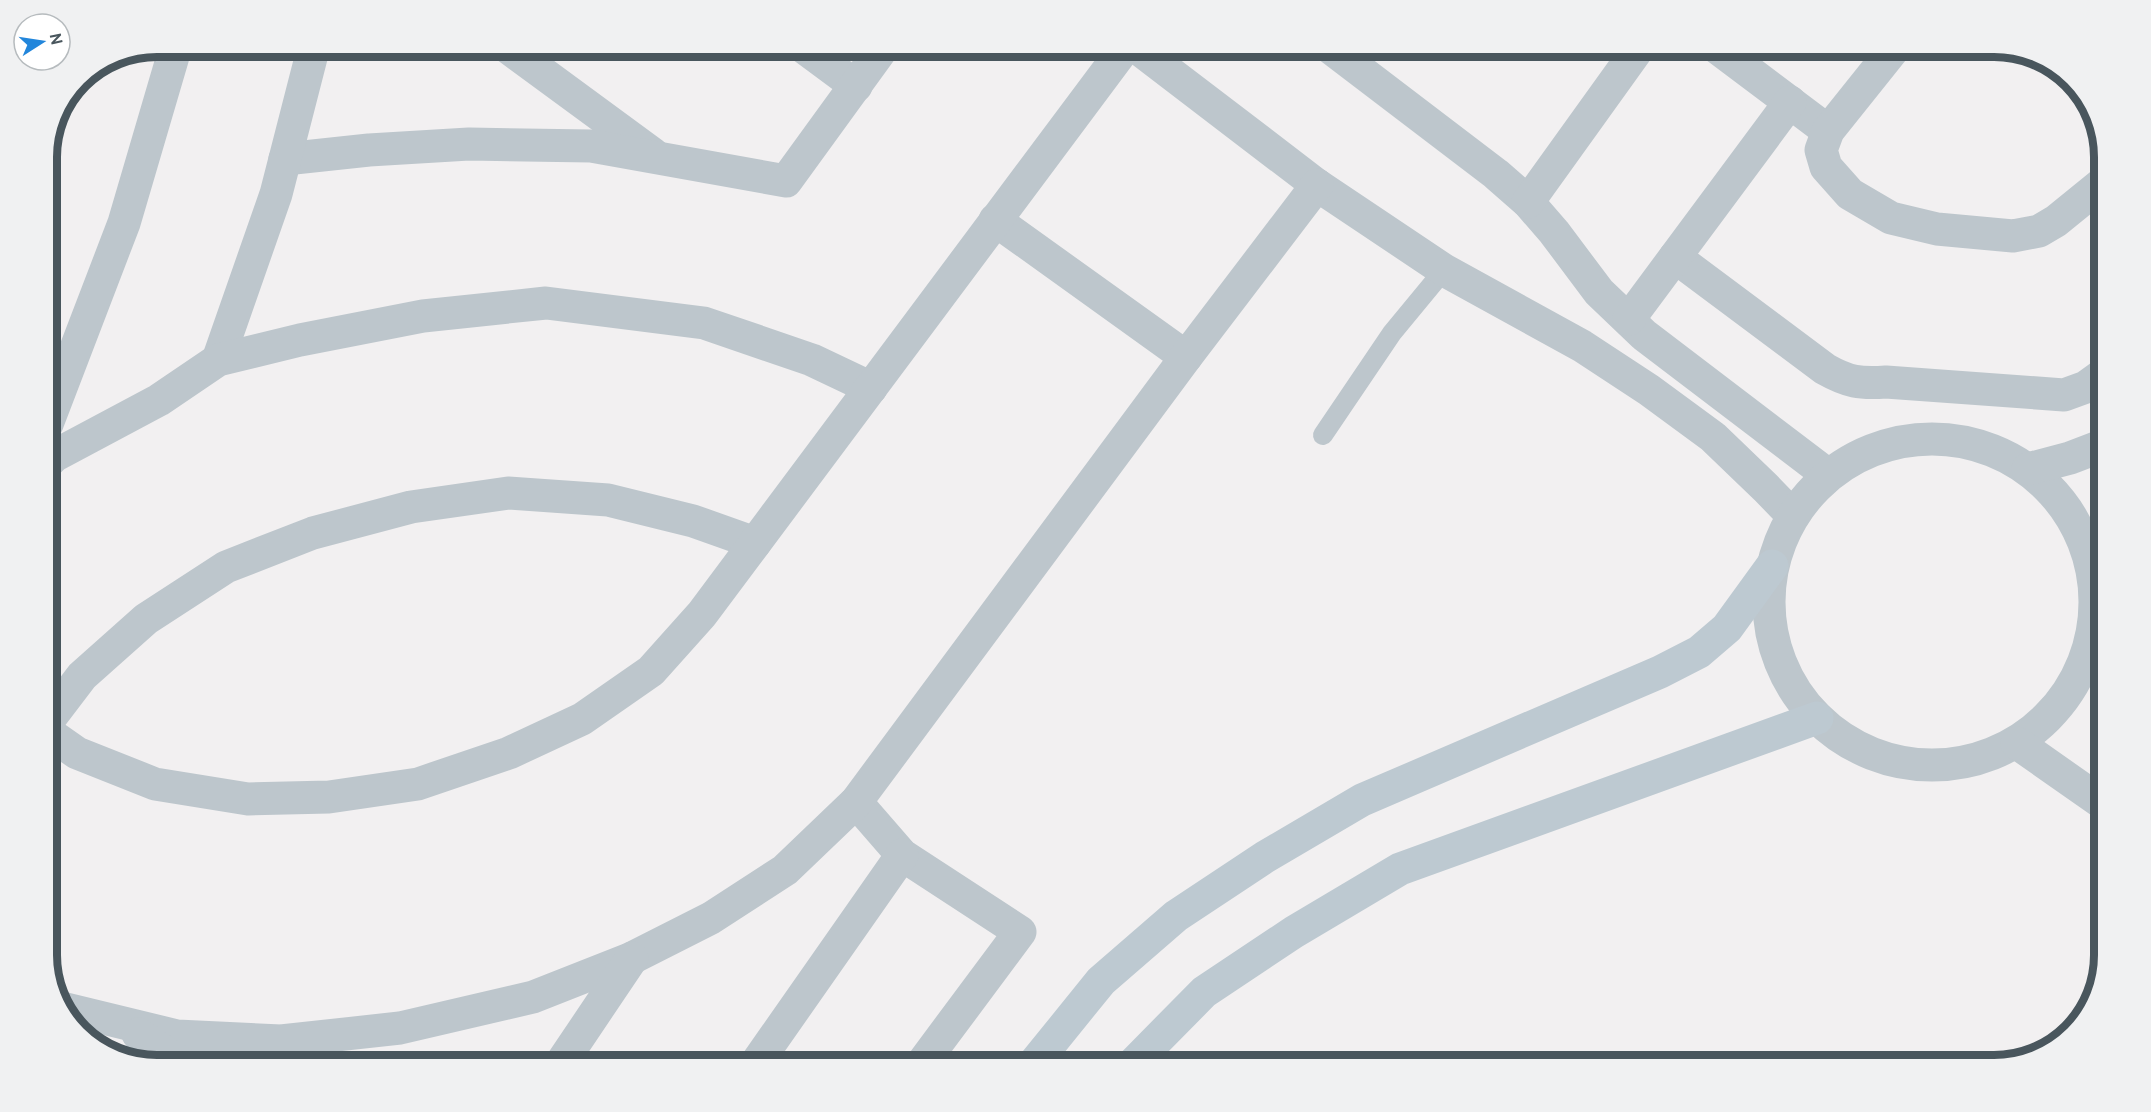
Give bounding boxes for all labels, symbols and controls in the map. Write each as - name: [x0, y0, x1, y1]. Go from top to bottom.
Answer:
- north arrow: [12, 12, 72, 72]
- text: N: [44, 32, 66, 47]

